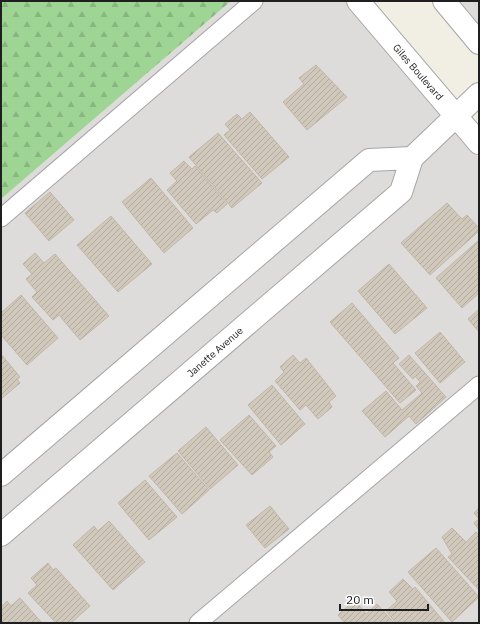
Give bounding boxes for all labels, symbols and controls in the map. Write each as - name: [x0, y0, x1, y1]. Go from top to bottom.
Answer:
- street label: Giles Boulevard: [390, 41, 446, 103]
- street label: Janette Avenue: [184, 324, 246, 380]
- scale bar: [340, 586, 428, 612]
- text: 20 m: [346, 592, 374, 607]

